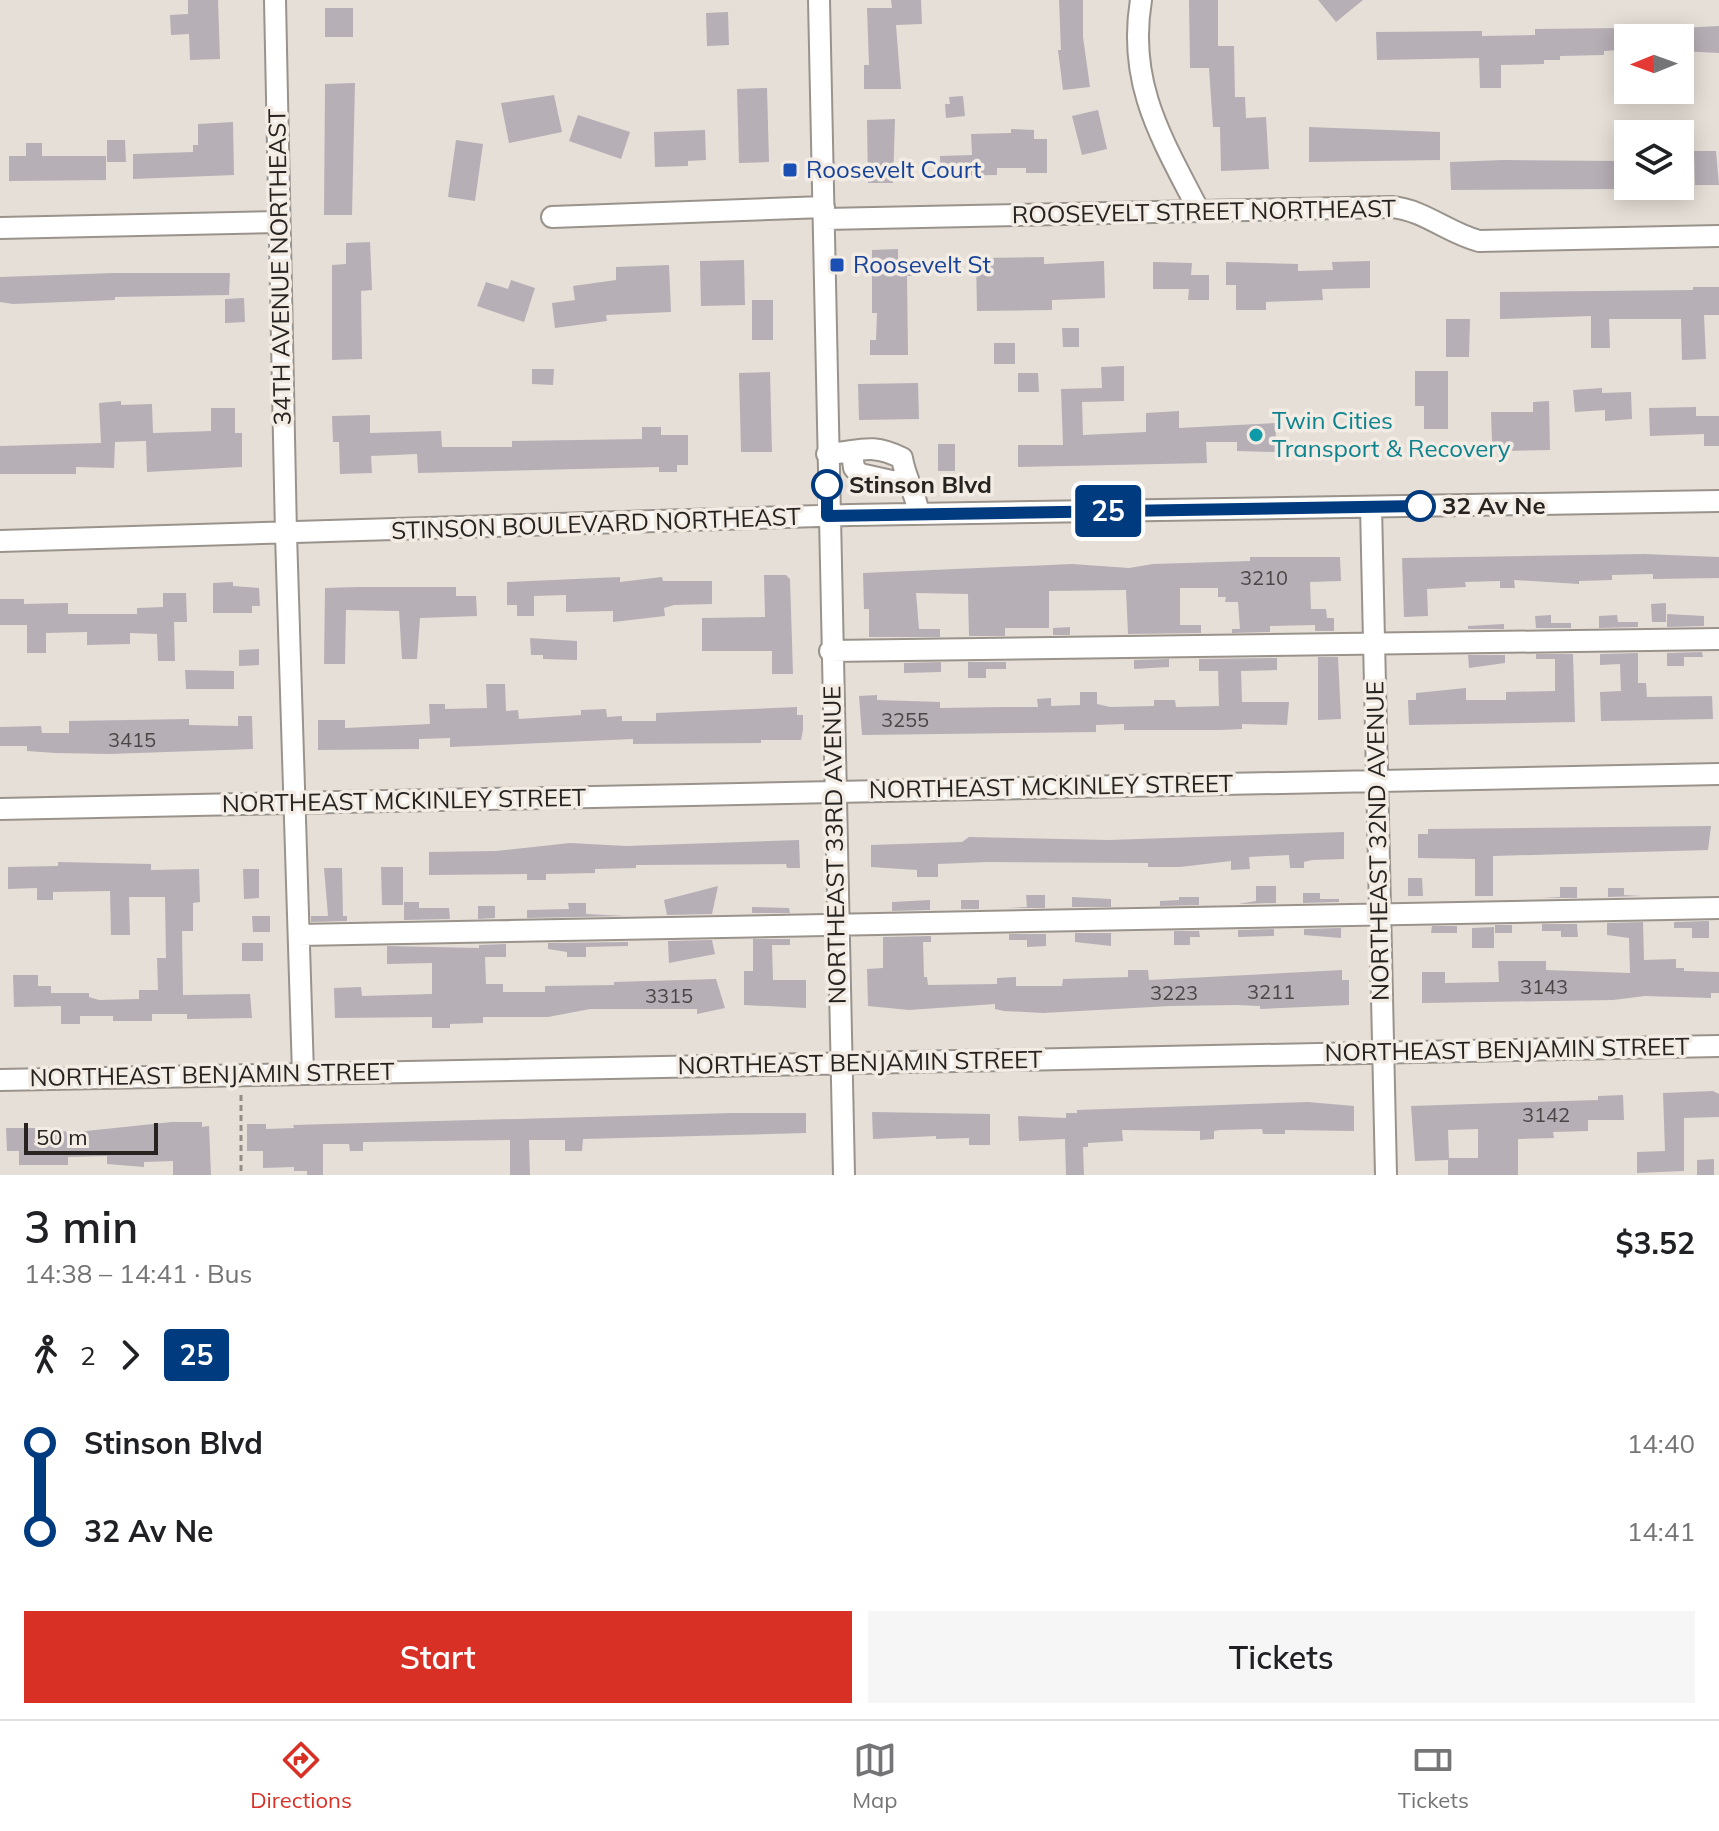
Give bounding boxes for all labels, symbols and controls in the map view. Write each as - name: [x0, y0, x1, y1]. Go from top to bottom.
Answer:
- north arrow: [1614, 24, 1694, 104]
- map controls: [1614, 24, 1694, 200]
- street label: 34TH AVENUE NORTHEAST: [261, 108, 297, 426]
- button: layers: [1614, 120, 1694, 200]
- place label: Roosevelt Court: [806, 154, 981, 184]
- marker: Roosevelt Court: [781, 161, 799, 179]
- street label: ROOSEVELT STREET NORTHEAST: [1012, 193, 1397, 229]
- place label: Roosevelt St: [853, 249, 991, 279]
- marker: Roosevelt St: [828, 256, 846, 274]
- place label: Twin Cities Transport & Recovery: [1272, 405, 1511, 463]
- marker: Twin Cities Transport & Recovery: [1247, 426, 1265, 444]
- place label: Stinson Blvd: [849, 469, 992, 499]
- marker: Stinson Blvd: [812, 470, 842, 500]
- line badge: 25: [1072, 485, 1144, 537]
- place label: 32 Av Ne: [1442, 490, 1546, 520]
- marker: 32 Av Ne: [1405, 491, 1435, 521]
- text: 25: [1091, 493, 1125, 528]
- street label: STINSON BOULEVARD NORTHEAST: [391, 501, 802, 545]
- house number: 3210: [1240, 565, 1288, 590]
- street label: NORTHEAST 32ND AVENUE: [1359, 681, 1395, 1001]
- street label: NORTHEAST 33RD AVENUE: [816, 686, 852, 1004]
- house number: 3255: [881, 707, 929, 732]
- house number: 3415: [108, 727, 156, 752]
- street label: NORTHEAST MCKINLEY STREET: [869, 768, 1234, 804]
- street label: NORTHEAST MCKINLEY STREET: [222, 782, 587, 818]
- house number: 3143: [1520, 974, 1568, 999]
- house number: 3211: [1247, 979, 1295, 1004]
- house number: 3223: [1150, 980, 1198, 1005]
- house number: 3315: [645, 983, 693, 1008]
- street label: NORTHEAST BENJAMIN STREET: [1324, 1031, 1690, 1067]
- street label: NORTHEAST BENJAMIN STREET: [677, 1044, 1043, 1080]
- street label: NORTHEAST BENJAMIN STREET: [29, 1056, 395, 1092]
- house number: 3142: [1522, 1102, 1570, 1127]
- scale bar: [24, 1119, 158, 1155]
- text: 50 m: [36, 1123, 87, 1151]
- text: 3 min: [24, 1199, 138, 1254]
- text: $3.52: [1616, 1224, 1695, 1262]
- text: 14:38 – 14:41 · Bus: [24, 1257, 253, 1290]
- icon: walk: [24, 1333, 68, 1377]
- icon: forward: [108, 1333, 152, 1377]
- text: 25: [180, 1337, 213, 1372]
- text: 2: [80, 1339, 96, 1372]
- text: Stinson Blvd: [84, 1424, 263, 1462]
- text: 14:40: [1627, 1427, 1695, 1460]
- text: 32 Av Ne: [84, 1512, 214, 1550]
- text: 14:41: [1627, 1515, 1695, 1548]
- button: Start: [24, 1611, 852, 1703]
- button: Tickets: [868, 1611, 1695, 1703]
- tab: Directions: [250, 1738, 352, 1814]
- tab: Map: [852, 1738, 897, 1814]
- tab: Tickets: [1398, 1738, 1469, 1814]

